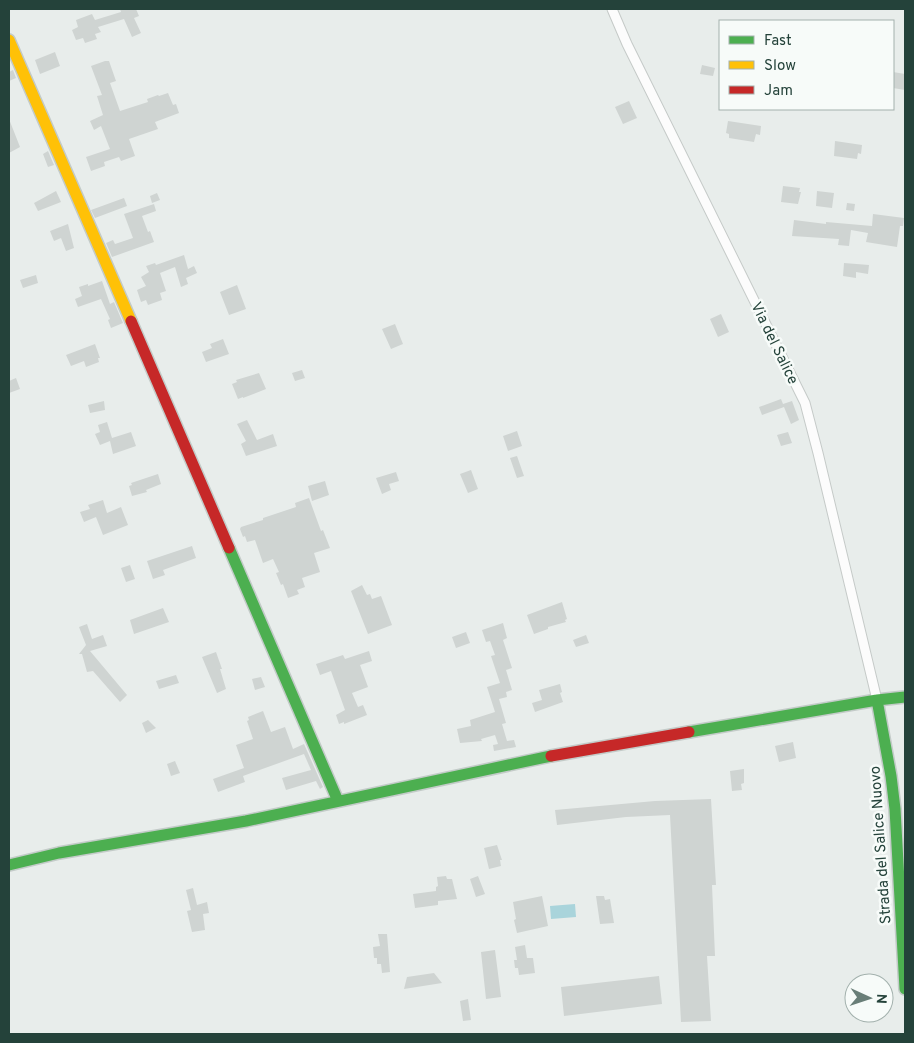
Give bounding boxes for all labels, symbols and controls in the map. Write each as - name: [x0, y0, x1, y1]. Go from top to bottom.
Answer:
- legend: [719, 20, 894, 110]
- text: Fast: [764, 32, 792, 51]
- text: Slow: [764, 57, 796, 76]
- text: Jam: [764, 82, 793, 101]
- street label: Via del Salice: [746, 299, 802, 388]
- street label: Strada del Salice Nuovo: [866, 765, 896, 925]
- north arrow: [844, 973, 894, 1023]
- text: N: [872, 993, 889, 1004]

